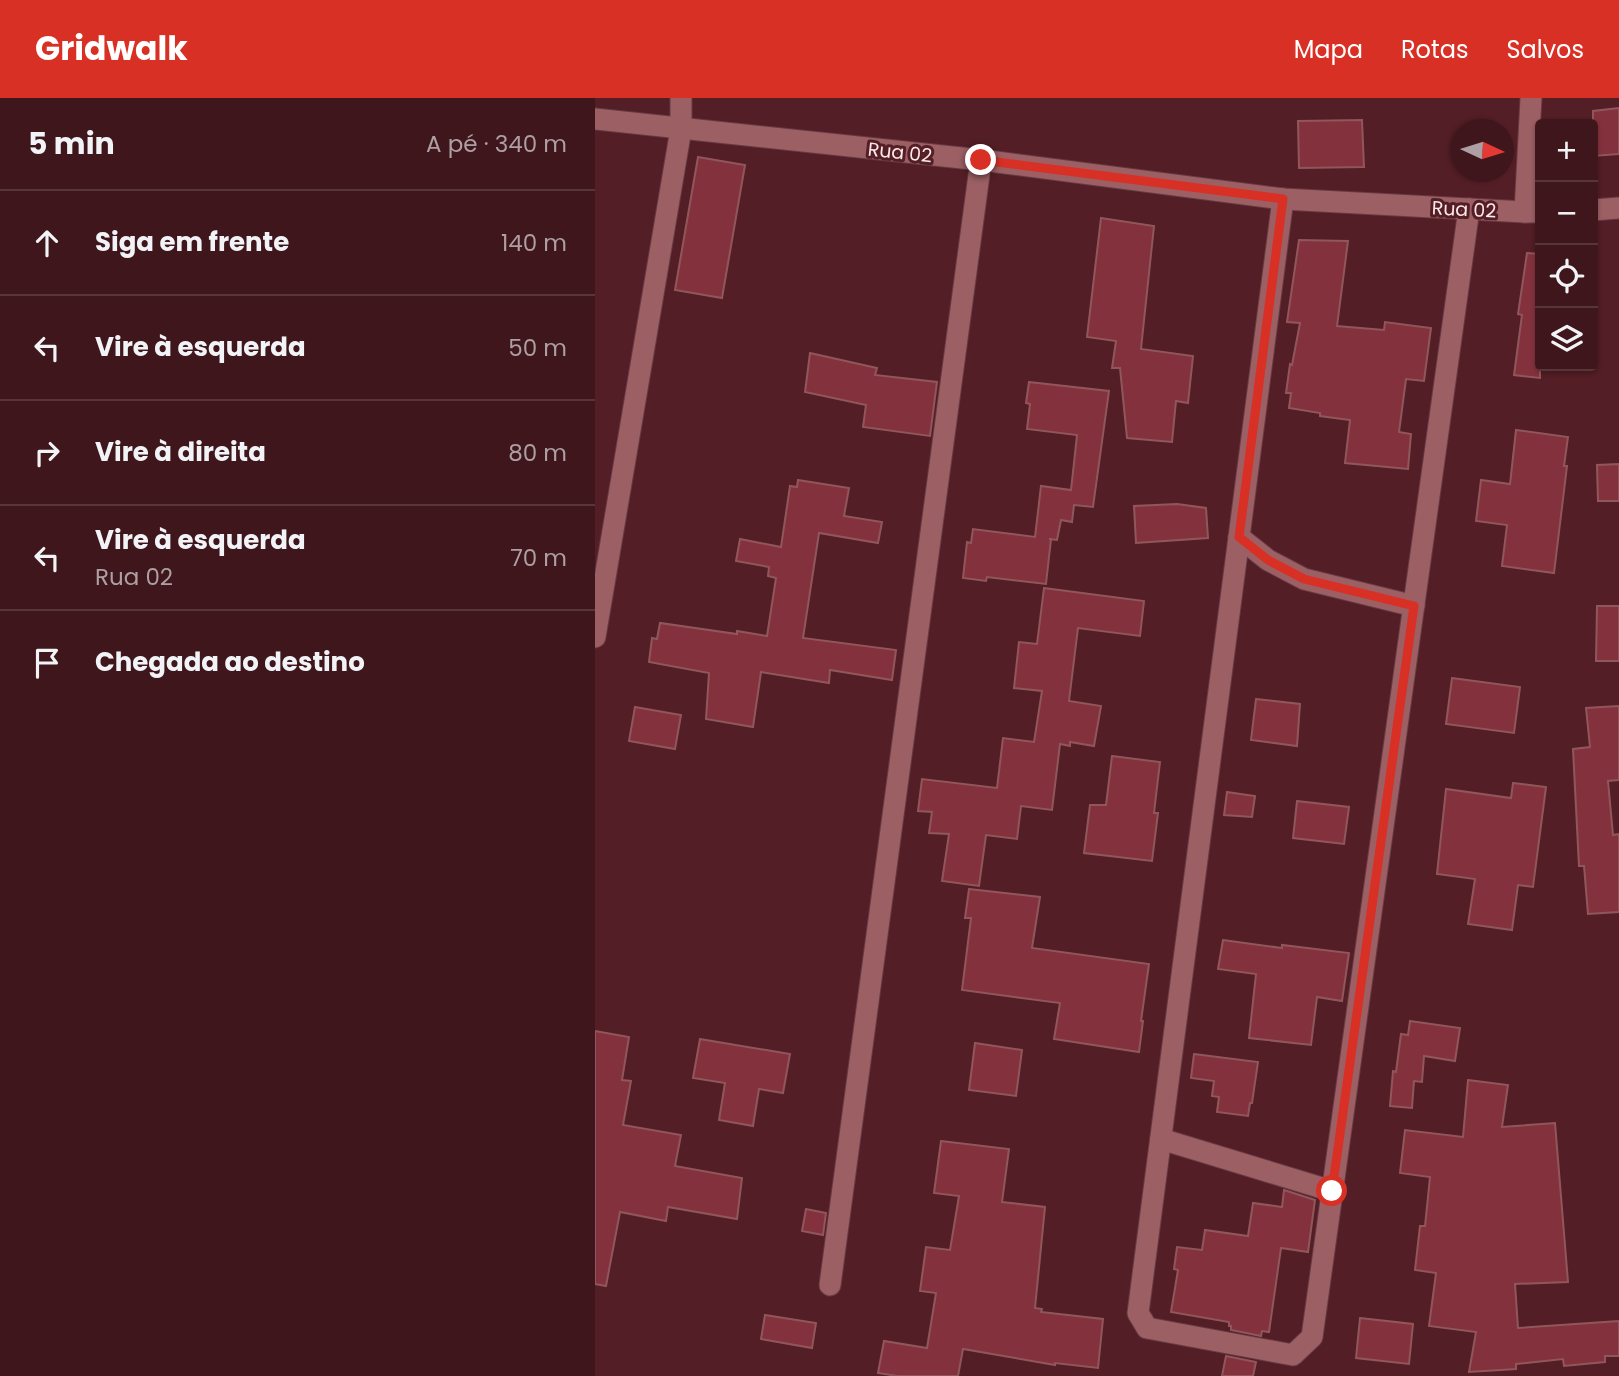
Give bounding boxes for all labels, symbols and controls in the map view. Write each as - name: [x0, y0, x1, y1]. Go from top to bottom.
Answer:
- text: Gridwalk: [35, 25, 188, 72]
- text: Mapa: [1294, 33, 1363, 66]
- text: Rotas: [1401, 33, 1468, 66]
- text: Salvos: [1506, 33, 1584, 66]
- north arrow: [1451, 119, 1514, 182]
- map controls: [1535, 119, 1598, 371]
- button: +: [1535, 119, 1598, 182]
- text: 5 min: [28, 122, 115, 165]
- text: A pé · 340 m: [426, 128, 567, 160]
- street label: Rua 02: [866, 136, 933, 169]
- route end: [965, 144, 996, 175]
- button: −: [1535, 182, 1598, 245]
- street label: Rua 02: [1431, 194, 1497, 225]
- icon: ahead: [28, 224, 66, 262]
- text: Siga em frente: [95, 224, 289, 260]
- text: 140 m: [501, 227, 567, 259]
- button: locate: [1535, 245, 1598, 308]
- button: layers: [1535, 308, 1598, 371]
- icon: left: [28, 329, 66, 367]
- text: Vire à esquerda: [95, 329, 306, 365]
- text: 50 m: [508, 332, 567, 364]
- icon: right: [28, 434, 66, 472]
- text: Vire à direita: [95, 434, 266, 470]
- text: 80 m: [508, 437, 567, 469]
- text: Vire à esquerda: [95, 522, 306, 558]
- icon: left: [28, 539, 66, 577]
- text: 70 m: [510, 542, 567, 574]
- text: Rua 02: [95, 561, 173, 593]
- icon: arrive: [28, 644, 66, 682]
- text: Chegada ao destino: [95, 644, 365, 680]
- route start: [1316, 1175, 1347, 1206]

